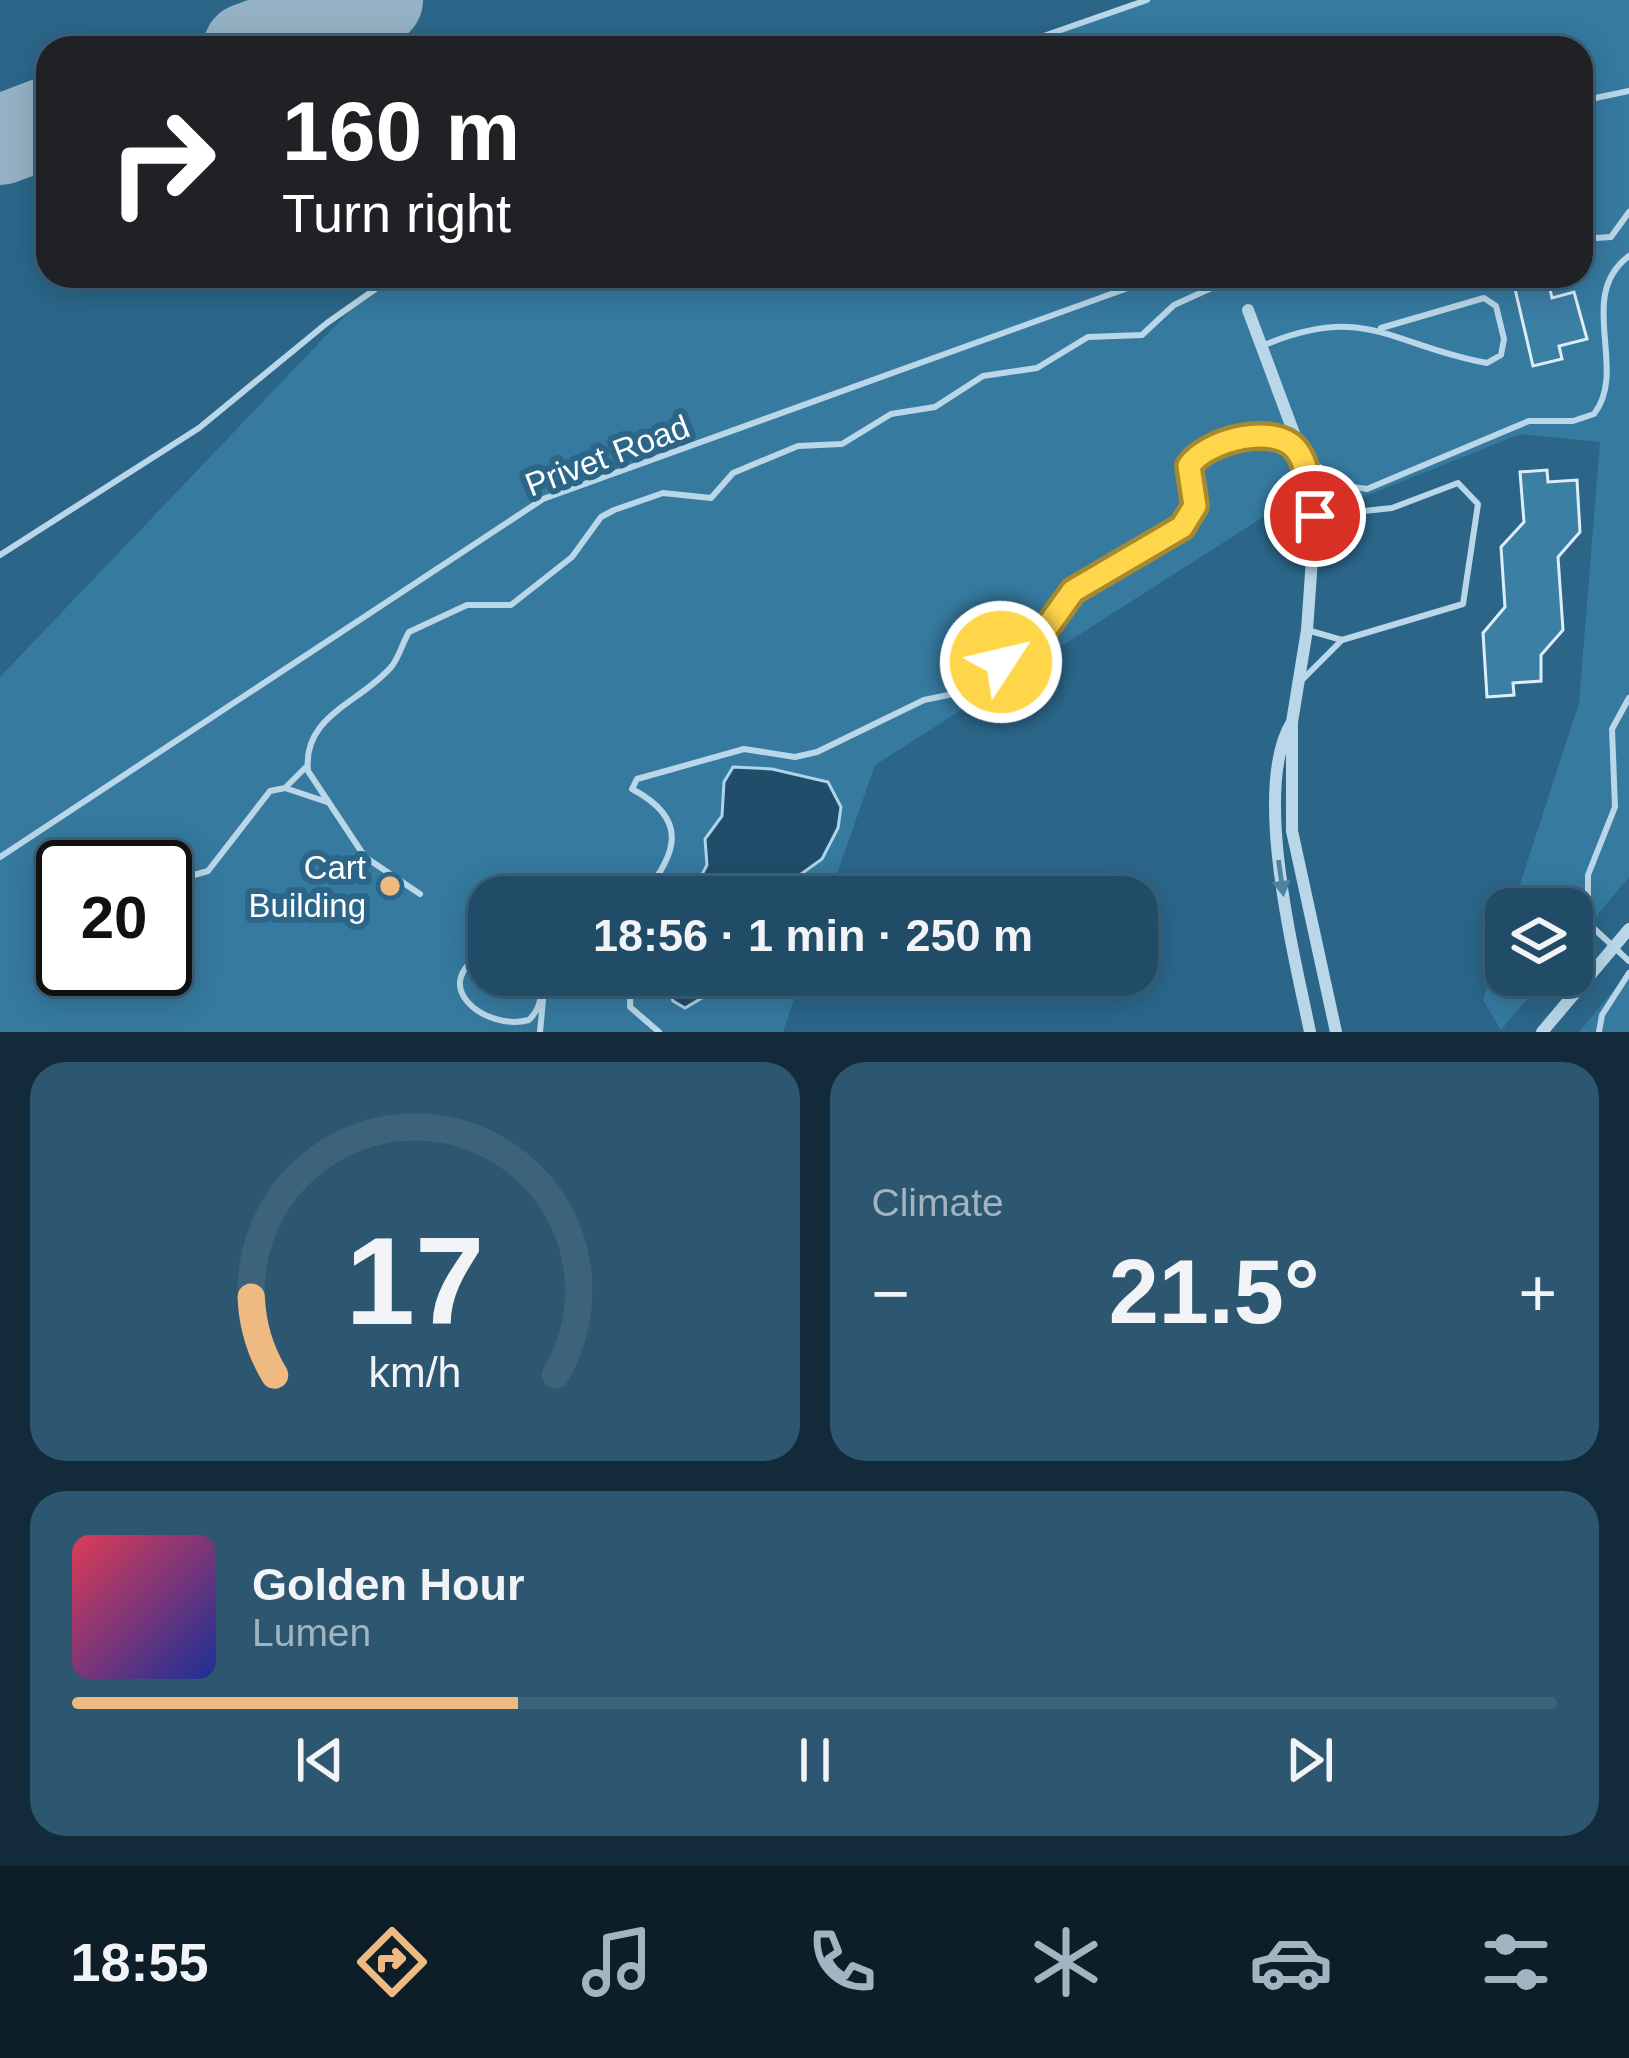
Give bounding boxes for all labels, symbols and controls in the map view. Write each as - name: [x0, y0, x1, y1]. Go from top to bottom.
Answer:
- icon: right: [84, 84, 240, 240]
- text: 160 m: [282, 84, 520, 178]
- text: Turn right: [282, 183, 511, 243]
- street label: Privet Road: [520, 407, 694, 504]
- pin: [1264, 465, 1366, 567]
- icon: arrive: [1282, 483, 1348, 549]
- position arrow: [938, 599, 1064, 725]
- speed limit sign: 20: [36, 840, 192, 996]
- place label: Cart Building: [249, 849, 366, 924]
- one-way arrow: [1272, 860, 1291, 897]
- marker: Cart Building: [377, 873, 403, 899]
- map controls: [1485, 888, 1593, 996]
- button: layers: [1485, 888, 1593, 996]
- text: 18:56 · 1 min · 250 m: [593, 910, 1033, 961]
- text: Climate: [872, 1181, 1004, 1224]
- text: 17: [345, 1211, 484, 1350]
- text: 21.5°: [1109, 1242, 1320, 1342]
- text: −: [872, 1256, 910, 1330]
- text: +: [1518, 1256, 1557, 1330]
- text: km/h: [368, 1347, 461, 1395]
- text: Golden Hour: [252, 1559, 524, 1610]
- text: Lumen: [252, 1611, 371, 1654]
- icon: previous: [287, 1727, 353, 1793]
- icon: pause: [782, 1727, 848, 1793]
- icon: next: [1277, 1727, 1343, 1793]
- icon: directions: [350, 1920, 434, 2004]
- icon: music: [575, 1920, 659, 2004]
- icon: phone: [800, 1920, 884, 2004]
- icon: climate: [1024, 1920, 1108, 2004]
- icon: car: [1249, 1920, 1333, 2004]
- icon: filters: [1474, 1920, 1558, 2004]
- text: 18:55: [70, 1932, 209, 1992]

